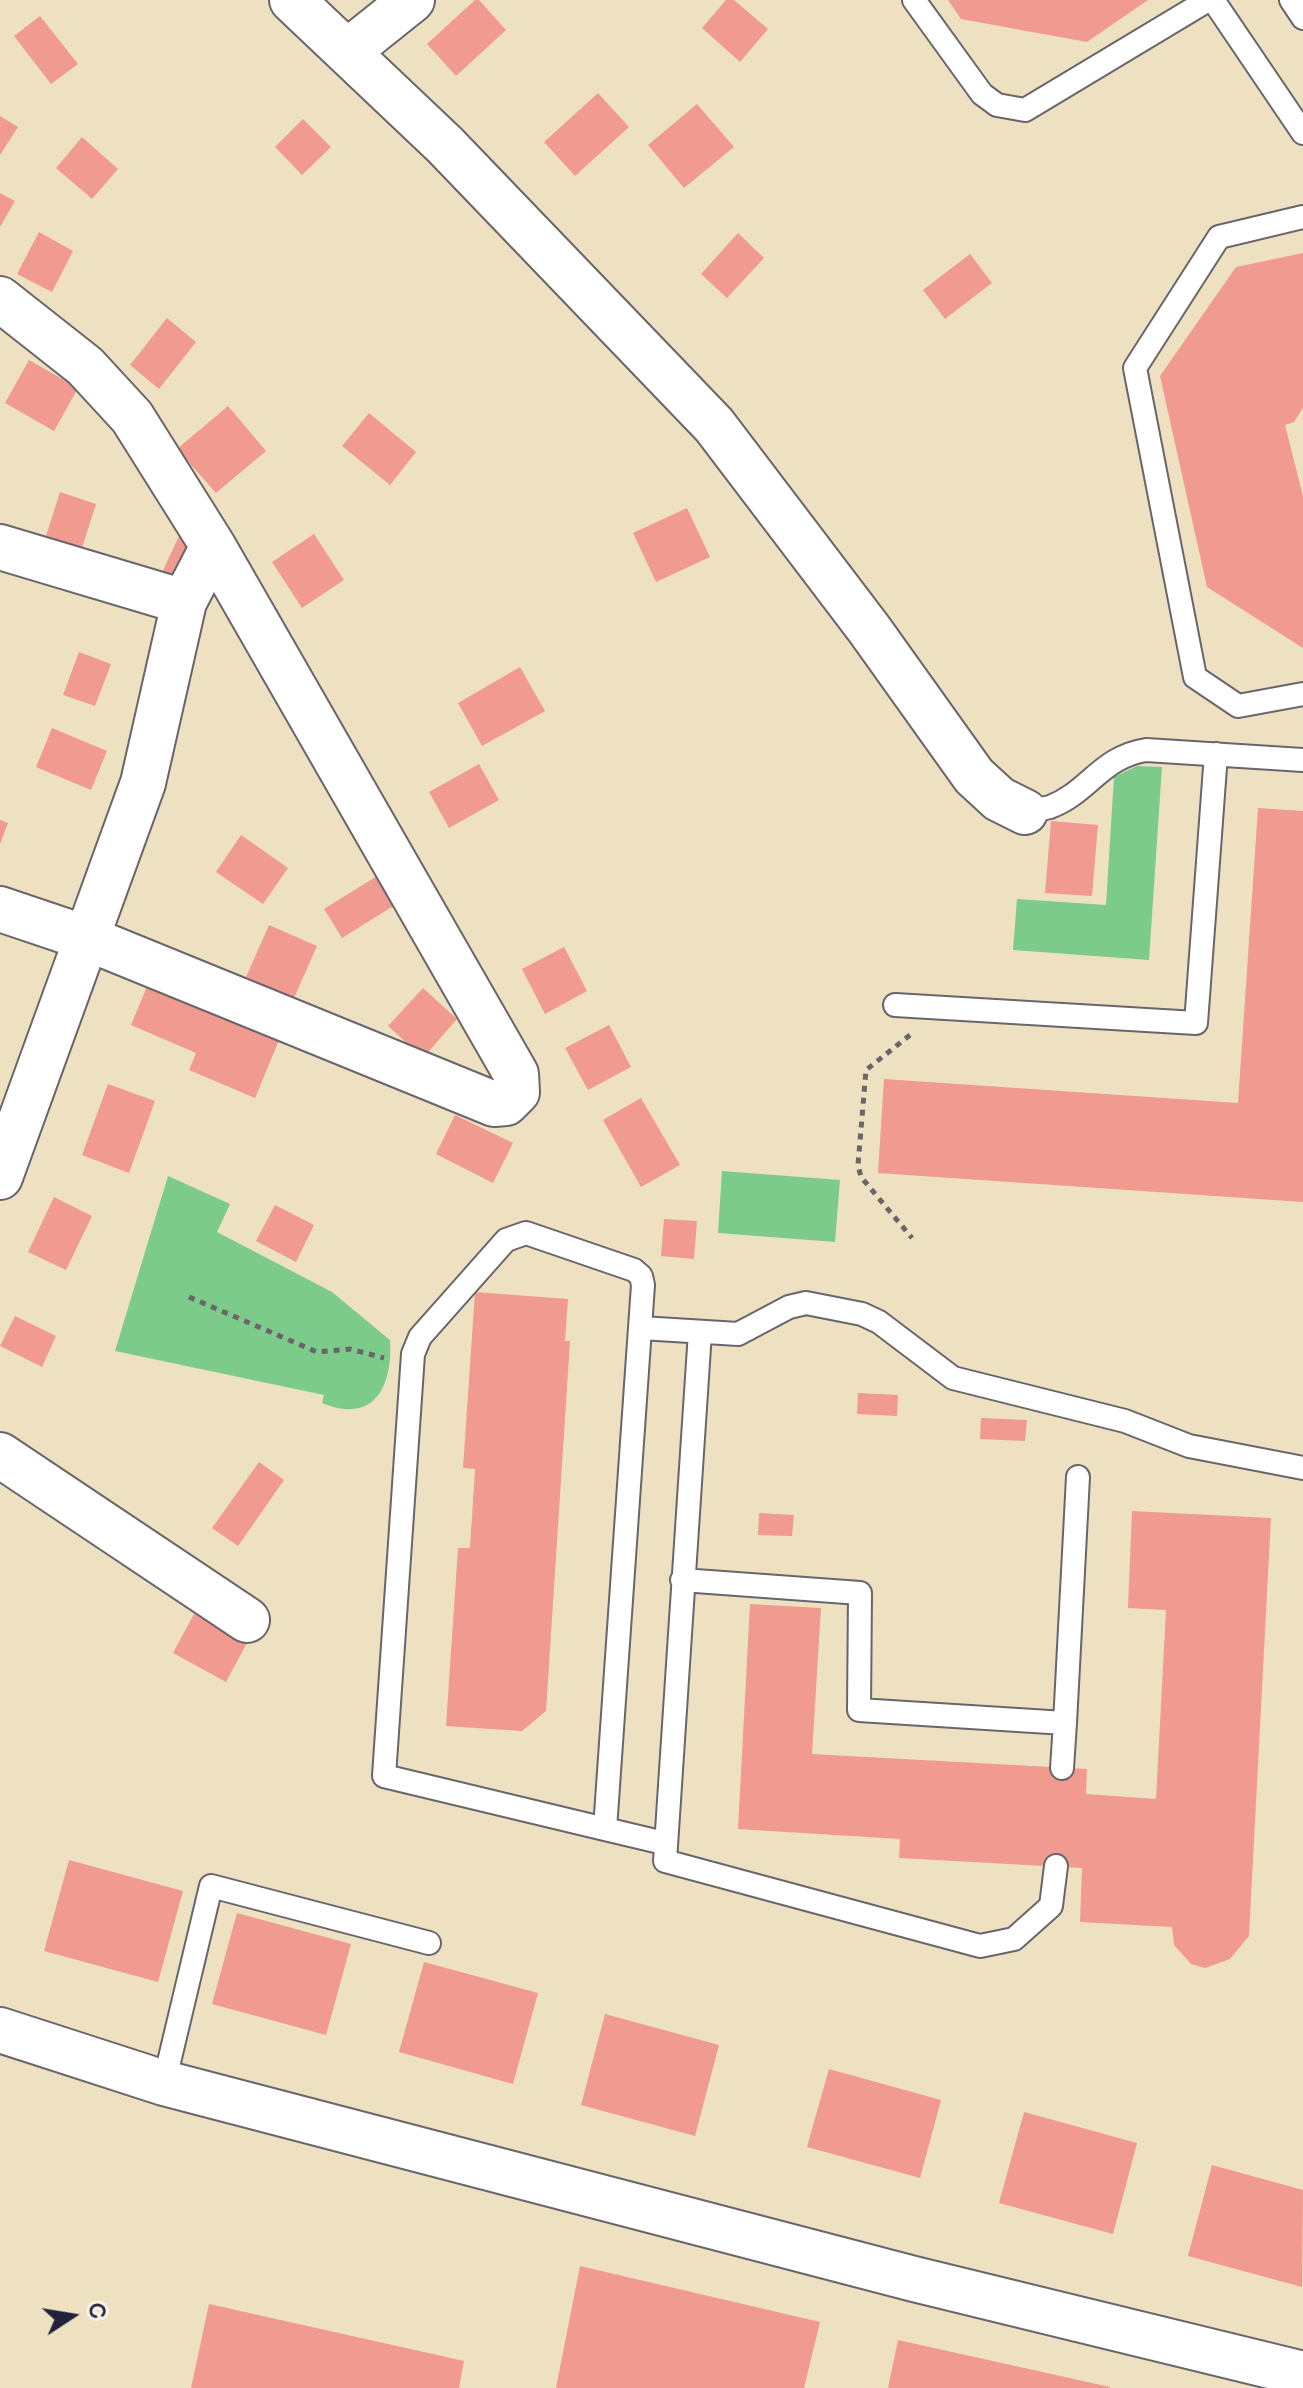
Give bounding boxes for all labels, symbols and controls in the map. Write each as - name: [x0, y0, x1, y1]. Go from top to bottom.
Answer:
- north arrow: [32, 2276, 112, 2356]
- text: С: [81, 2301, 111, 2321]

